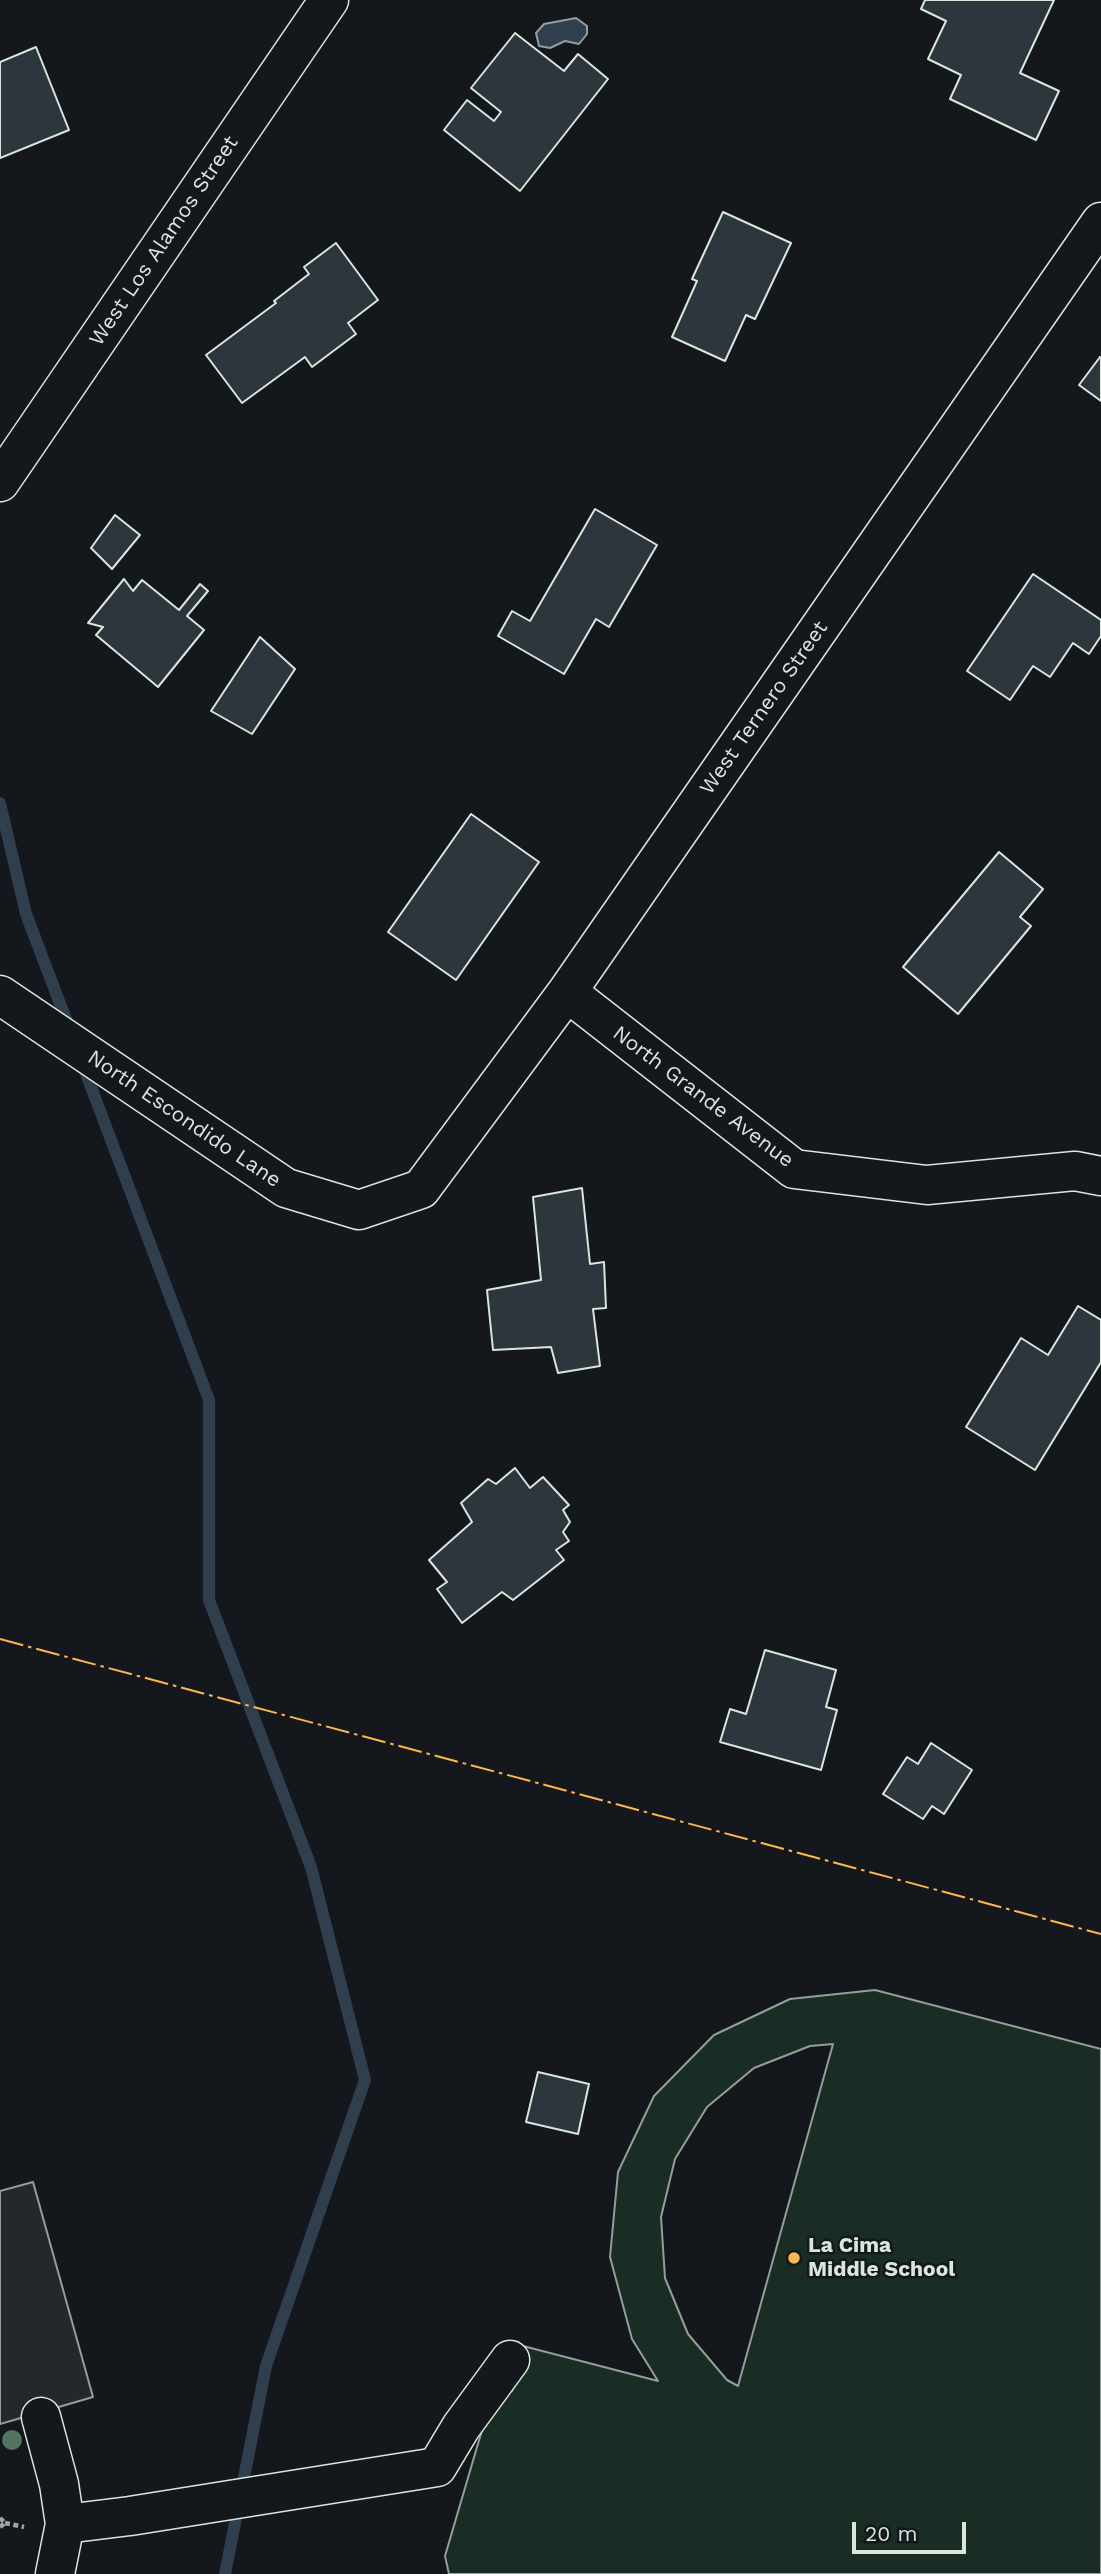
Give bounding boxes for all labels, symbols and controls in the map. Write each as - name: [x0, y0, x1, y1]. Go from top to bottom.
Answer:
- street label: West Los Alamos Street: [84, 131, 244, 351]
- street label: West Ternero Street: [695, 616, 833, 800]
- street label: North Grande Avenue: [608, 1021, 798, 1173]
- street label: North Escondido Lane: [83, 1045, 285, 1193]
- place label: La Cima Middle School: [808, 2233, 955, 2283]
- marker: La Cima Middle School: [786, 2250, 802, 2266]
- scale bar: [856, 2508, 970, 2552]
- text: 20 m: [865, 2521, 917, 2546]

